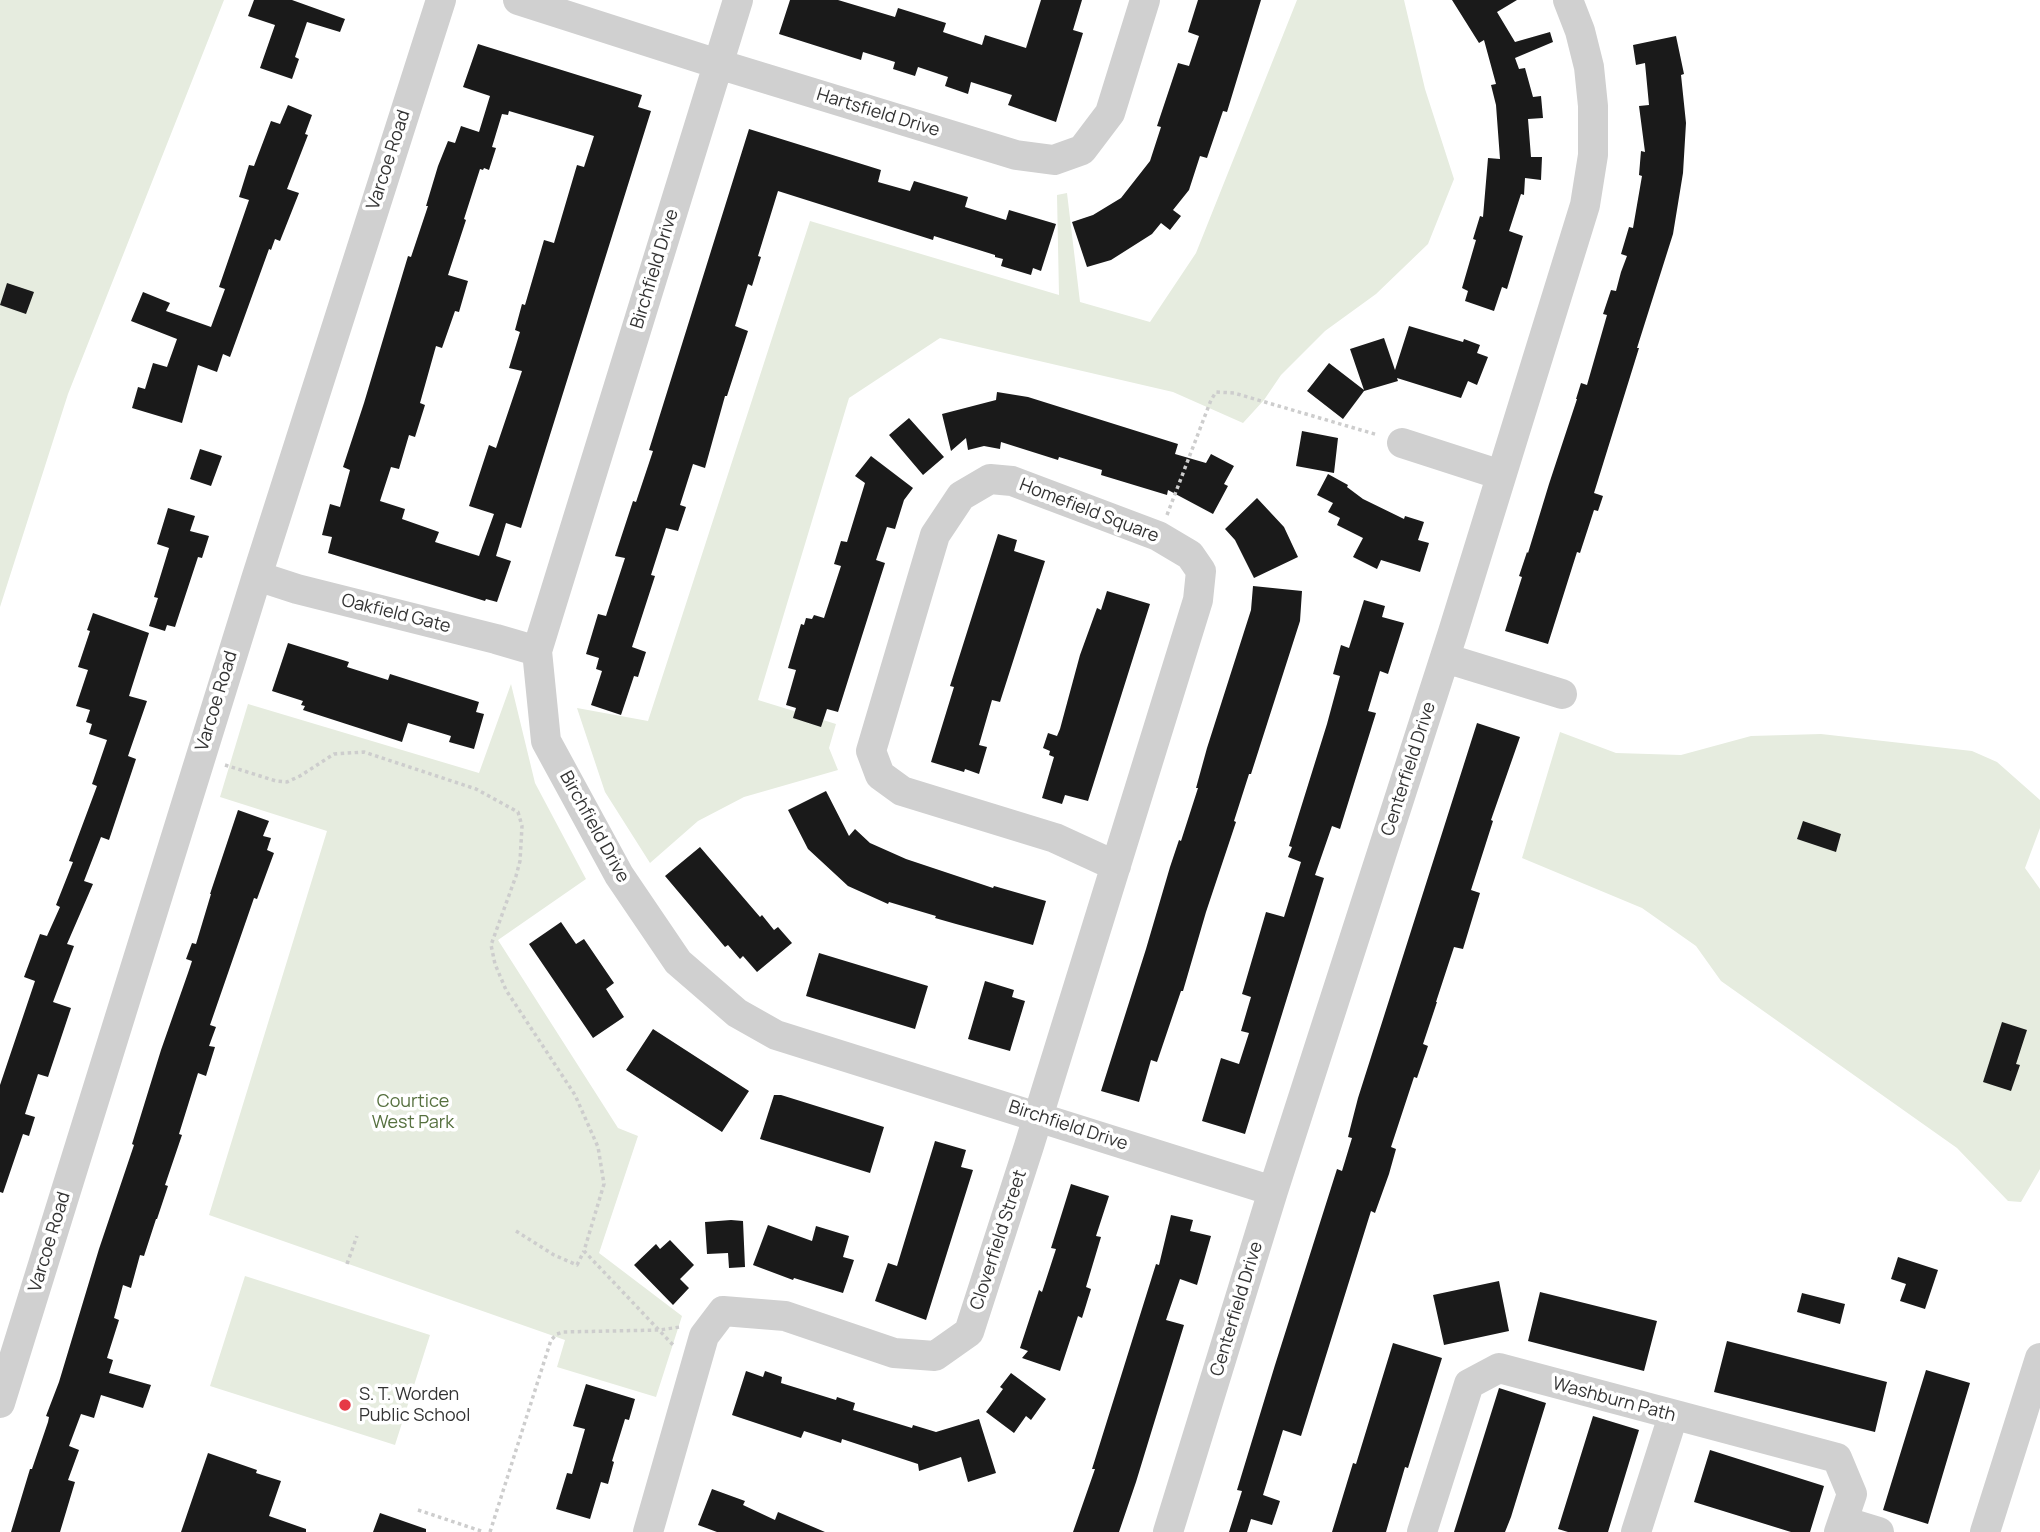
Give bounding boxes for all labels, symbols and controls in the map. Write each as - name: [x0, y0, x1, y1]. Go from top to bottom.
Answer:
- street label: Hartsfield Drive: [814, 84, 942, 142]
- street label: Varcoe Road: [363, 107, 415, 213]
- street label: Birchfield Drive: [627, 206, 683, 332]
- street label: Homefield Square: [1016, 474, 1162, 548]
- street label: Oakfield Gate: [339, 590, 453, 638]
- street label: Varcoe Road: [192, 648, 242, 754]
- street label: Centerfield Drive: [1377, 699, 1441, 839]
- street label: Birchfield Drive: [554, 767, 634, 887]
- park label: Courtice West Park: [372, 1091, 454, 1134]
- street label: Birchfield Drive: [1006, 1097, 1130, 1155]
- street label: Cloverfield Street: [966, 1167, 1032, 1313]
- street label: Varcoe Road: [25, 1189, 75, 1295]
- street label: Centerfield Drive: [1206, 1239, 1268, 1379]
- street label: Washburn Path: [1550, 1373, 1678, 1427]
- place label: S. T. Worden Public School: [359, 1384, 470, 1426]
- marker: S. T. Worden Public School: [337, 1397, 353, 1413]

